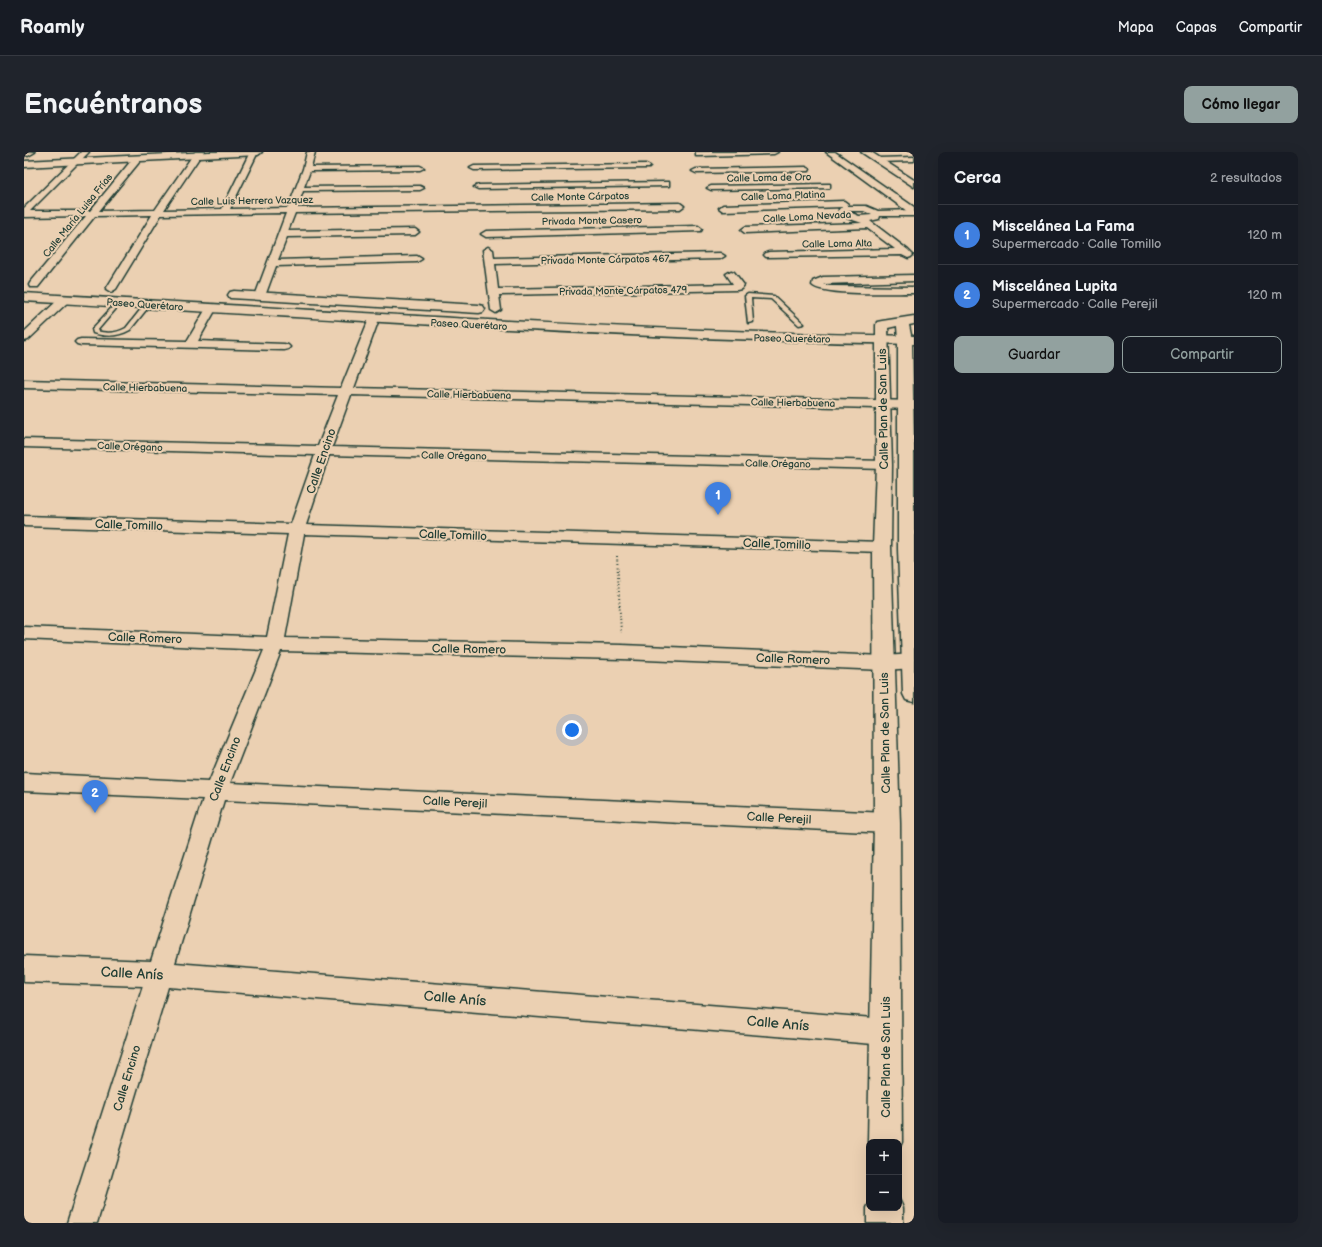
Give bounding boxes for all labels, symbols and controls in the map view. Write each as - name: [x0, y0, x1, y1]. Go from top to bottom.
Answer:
- text: Roamly: [20, 16, 84, 39]
- text: Mapa: [1118, 19, 1154, 36]
- text: Capas: [1176, 19, 1217, 36]
- text: Compartir: [1239, 19, 1302, 36]
- button: Cómo llegar: [1184, 86, 1298, 123]
- text: Encuéntranos: [24, 88, 202, 121]
- text: Cerca: [954, 168, 1001, 188]
- text: 2 resultados: [1210, 170, 1282, 186]
- street label: Calle María Luisa Frías: [40, 171, 115, 260]
- street label: Calle Loma de Oro: [727, 171, 812, 185]
- street label: Calle Loma Platina: [741, 189, 826, 203]
- street label: Calle Monte Cárpatos: [531, 190, 629, 204]
- street label: Calle Luis Herrera Vazquez: [191, 194, 314, 208]
- street label: Calle Loma Nevada: [762, 209, 852, 225]
- street label: Privada Monte Casero: [542, 214, 643, 228]
- text: Miscelánea La Fama: [992, 217, 1135, 236]
- text: 1: [964, 227, 970, 243]
- text: 120 m: [1247, 227, 1282, 243]
- text: Supermercado · Calle Tomillo: [992, 236, 1161, 252]
- street label: Calle Loma Alta: [802, 237, 873, 251]
- street label: Privada Monte Cárpatos 467: [541, 253, 670, 267]
- text: Miscelánea Lupita: [992, 277, 1117, 296]
- street label: Privada Monte Cárpatos 479: [559, 284, 688, 298]
- text: 2: [963, 287, 971, 303]
- text: 120 m: [1247, 287, 1282, 303]
- street label: Paseo Querétaro: [106, 296, 184, 314]
- text: Supermercado · Calle Perejil: [992, 296, 1158, 312]
- street label: Paseo Querétaro: [430, 317, 508, 333]
- street label: Paseo Querétaro: [753, 332, 831, 346]
- button: Guardar: [954, 336, 1114, 373]
- button: Compartir: [1122, 336, 1282, 373]
- street label: Calle Plan de San Luis: [875, 348, 892, 470]
- street label: Calle Hierbabuena: [103, 381, 188, 395]
- street label: Calle Hierbabuena: [427, 388, 512, 402]
- street label: Calle Hierbabuena: [751, 396, 836, 410]
- street label: Calle Encino: [303, 426, 340, 496]
- street label: Calle Orégano: [97, 440, 163, 454]
- street label: Calle Orégano: [421, 449, 487, 463]
- street label: Calle Orégano: [745, 457, 811, 471]
- pin: 1: [705, 482, 731, 515]
- street label: Calle Tomillo: [95, 517, 163, 534]
- street label: Calle Tomillo: [419, 527, 487, 544]
- street label: Calle Tomillo: [743, 536, 811, 553]
- street label: Calle Romero: [108, 630, 183, 647]
- street label: Calle Romero: [432, 641, 506, 658]
- street label: Calle Romero: [756, 651, 831, 668]
- street label: Calle Plan de San Luis: [877, 672, 894, 794]
- your location: [562, 720, 582, 740]
- street label: Calle Encino: [206, 734, 245, 804]
- pin: 2: [82, 780, 108, 813]
- street label: Calle Perejil: [422, 793, 488, 812]
- street label: Calle Perejil: [746, 809, 812, 828]
- street label: Calle Anís: [100, 963, 164, 984]
- street label: Calle Anís: [423, 987, 487, 1010]
- street label: Calle Plan de San Luis: [879, 996, 894, 1118]
- street label: Calle Anís: [746, 1012, 810, 1035]
- street label: Calle Encino: [110, 1043, 145, 1113]
- map controls: [866, 1139, 902, 1211]
- button: +: [866, 1139, 902, 1175]
- button: −: [866, 1175, 902, 1211]

